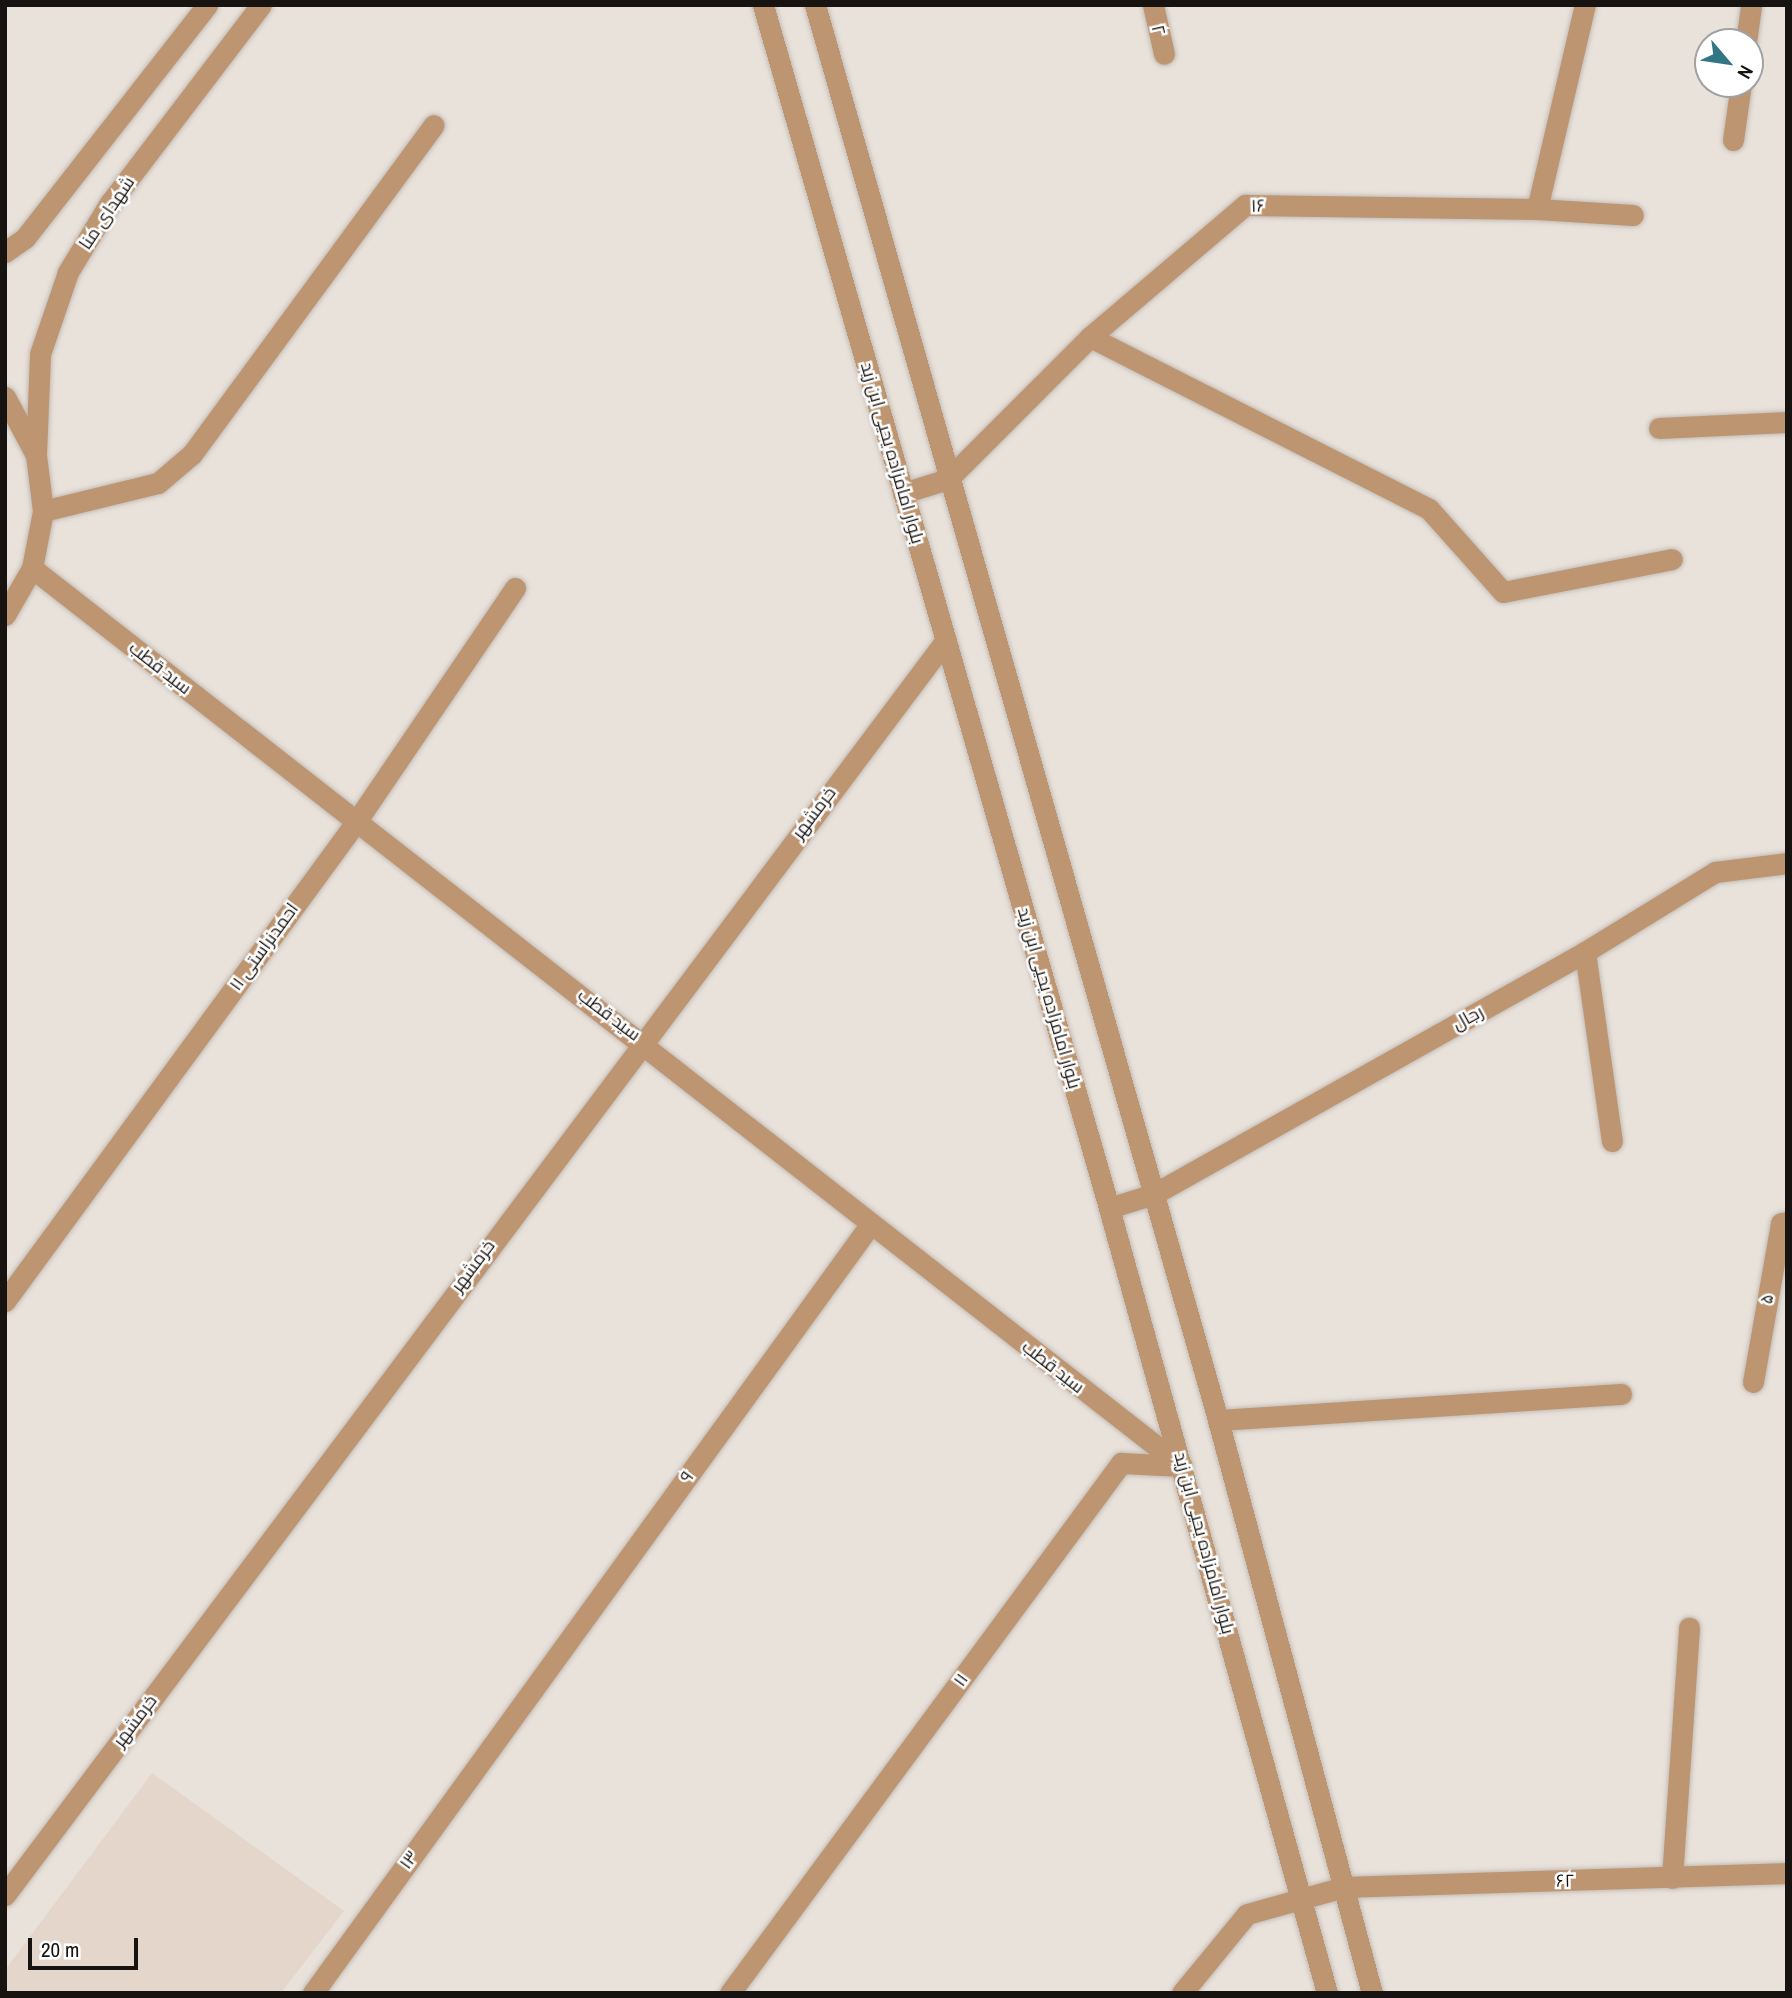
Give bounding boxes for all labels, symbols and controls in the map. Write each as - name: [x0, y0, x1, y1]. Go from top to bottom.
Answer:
- street label: ۲: [1146, 23, 1170, 37]
- north arrow: [1694, 28, 1764, 98]
- text: N: [1732, 61, 1760, 83]
- street label: شهدای منا: [75, 172, 139, 254]
- street label: ۱۶: [1251, 195, 1265, 217]
- street label: بلوار امامزاده یحیی ابن زید: [856, 360, 928, 546]
- street label: سید قطب: [125, 637, 195, 699]
- street label: خرمشهر: [787, 783, 841, 843]
- street label: ۱۱ احمدنراستی: [225, 899, 303, 995]
- street label: بلوار امامزاده یحیی ابن زید: [1013, 905, 1085, 1091]
- street label: سید قطب: [573, 984, 645, 1046]
- street label: رجال: [1449, 1001, 1487, 1035]
- street label: خرمشهر: [446, 1236, 500, 1296]
- street label: ۵: [1756, 1292, 1778, 1306]
- street label: سید قطب: [1018, 1336, 1088, 1398]
- street label: بلوار امامزاده یحیی ابن زید: [1169, 1450, 1239, 1636]
- street label: ۹: [676, 1467, 698, 1487]
- street label: ۱۱: [949, 1669, 973, 1691]
- street label: خرمشهر: [108, 1691, 162, 1751]
- street label: ۱۳: [395, 1846, 423, 1874]
- street label: ۶۲: [1556, 1870, 1574, 1892]
- scale bar: [32, 1924, 142, 1968]
- text: 20 m: [41, 1935, 79, 1964]

